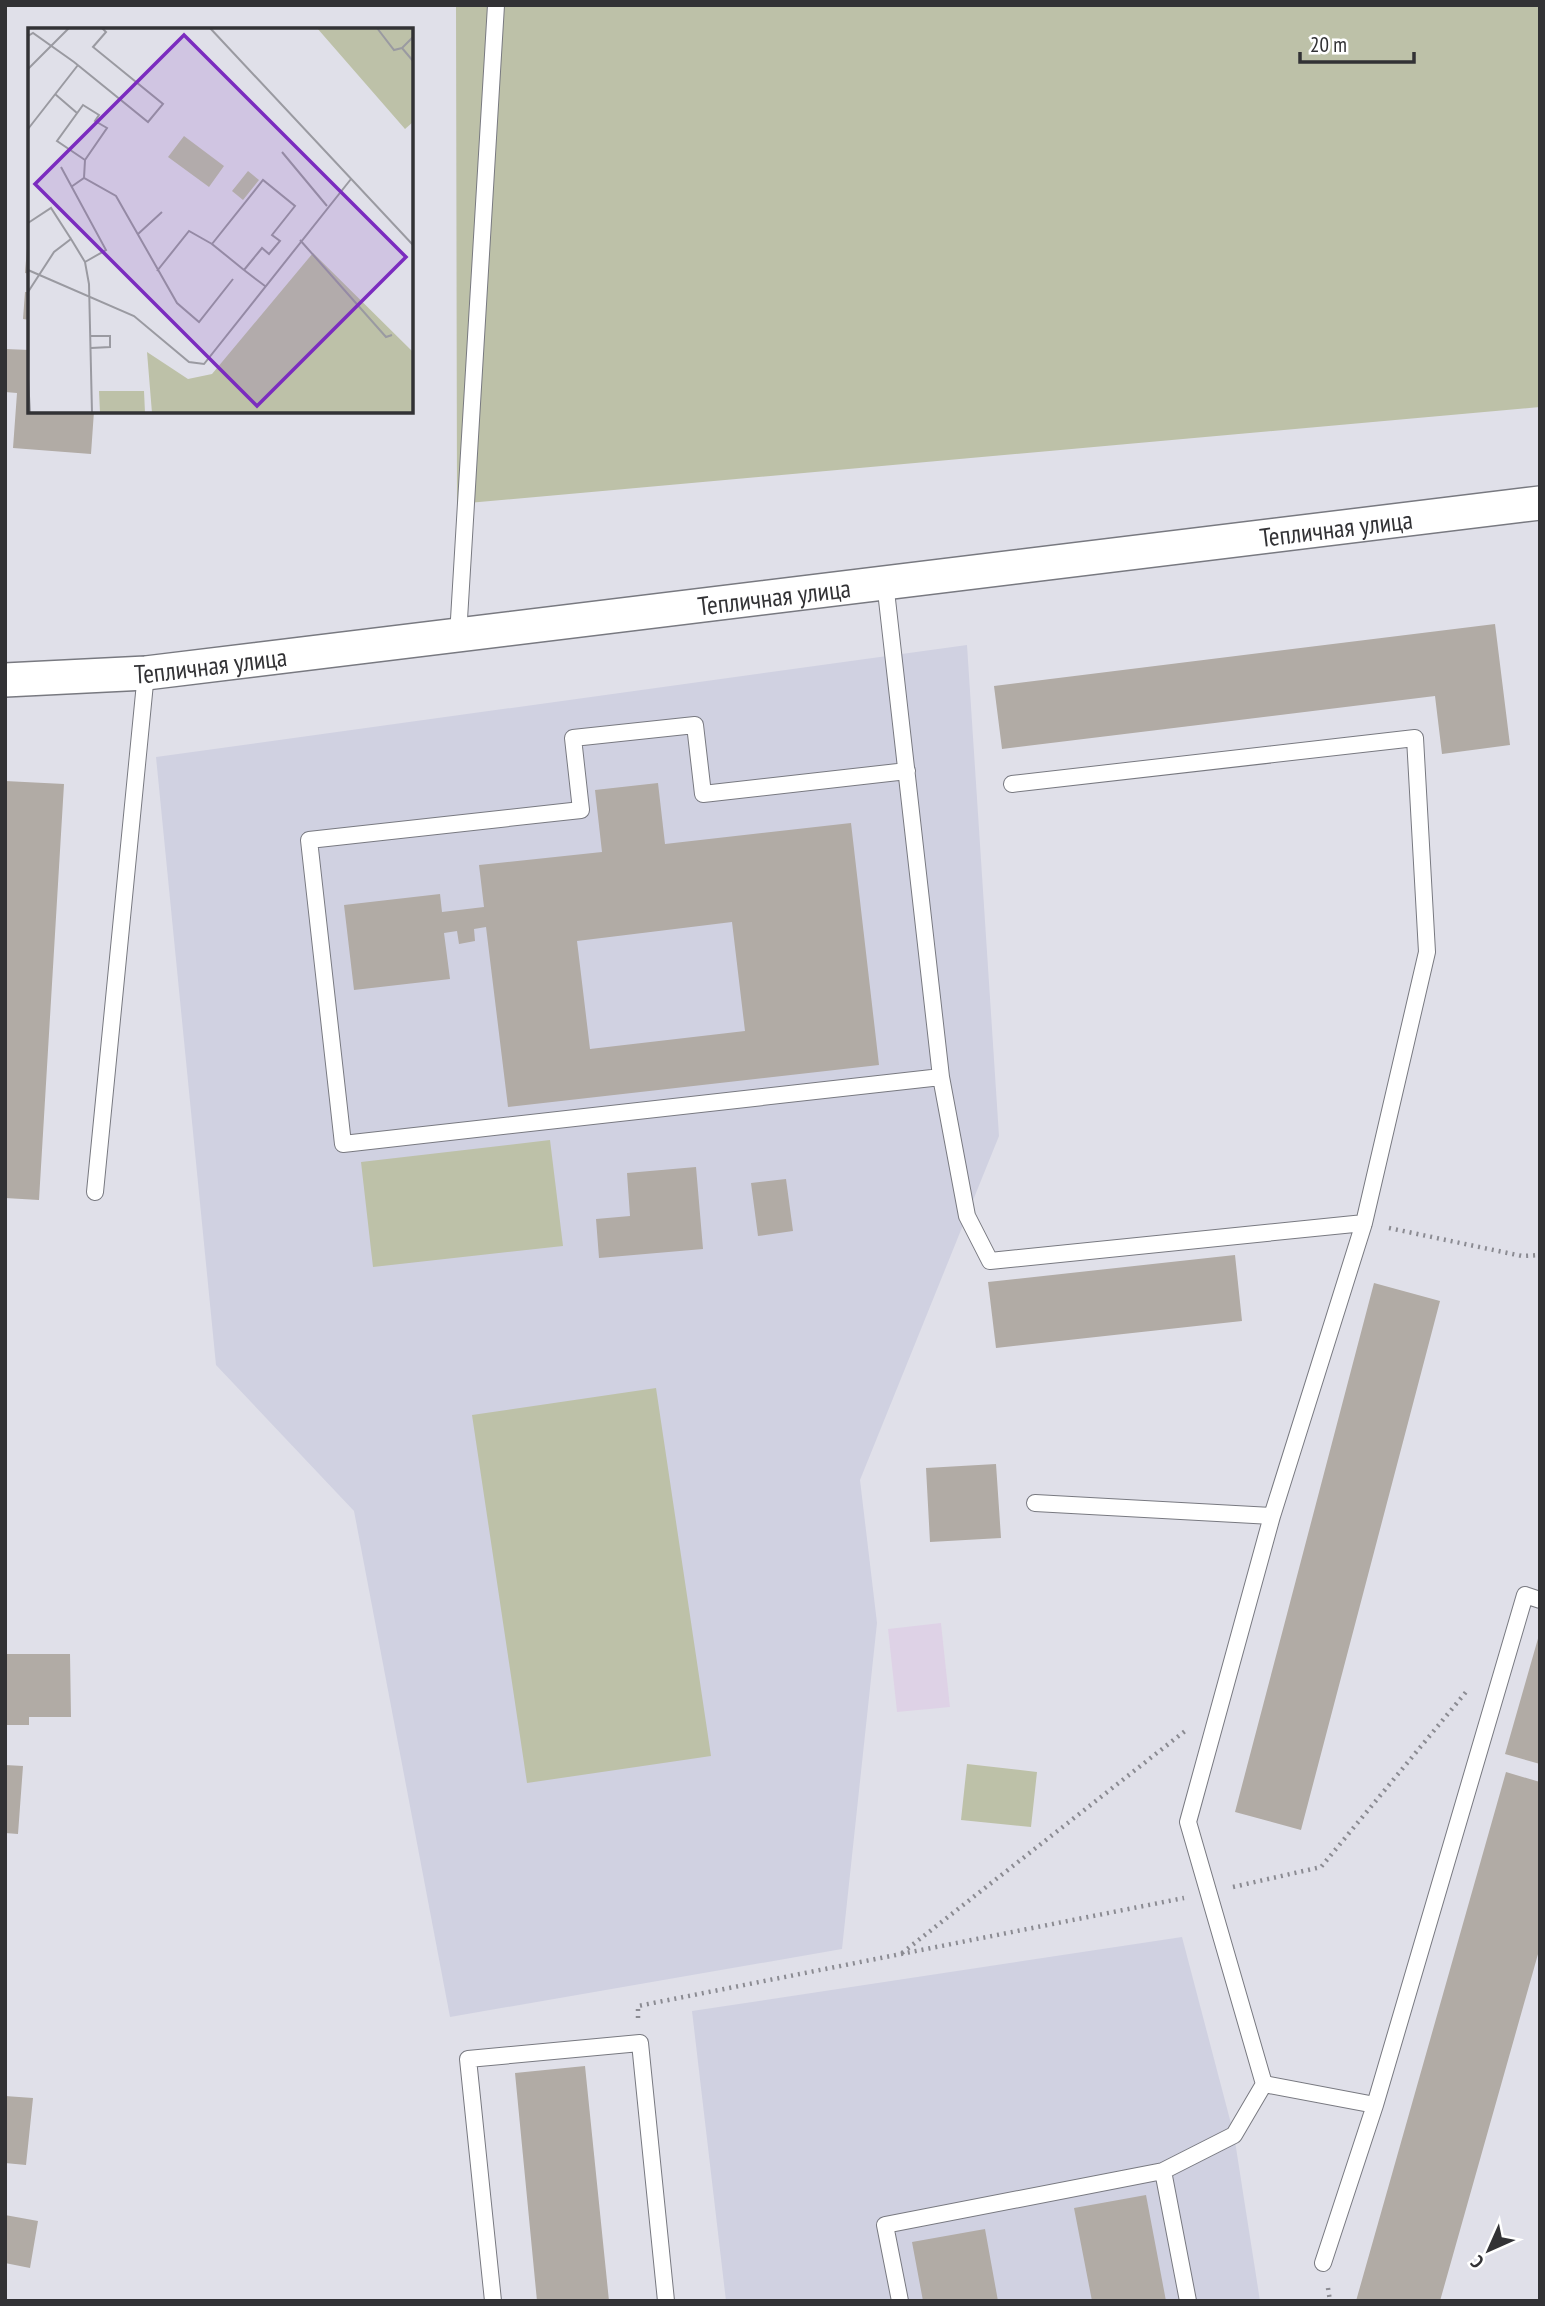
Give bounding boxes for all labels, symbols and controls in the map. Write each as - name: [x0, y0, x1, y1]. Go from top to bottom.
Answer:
- scale bar: [1300, 21, 1414, 65]
- inset map: [28, 28, 413, 413]
- text: 20 m: [1310, 31, 1347, 58]
- street label: Тепличная улица: [1258, 502, 1414, 554]
- street label: Тепличная улица: [696, 571, 852, 622]
- street label: Тепличная улица: [133, 639, 289, 690]
- north arrow: [1454, 2215, 1524, 2285]
- text: С: [1465, 2250, 1489, 2274]

